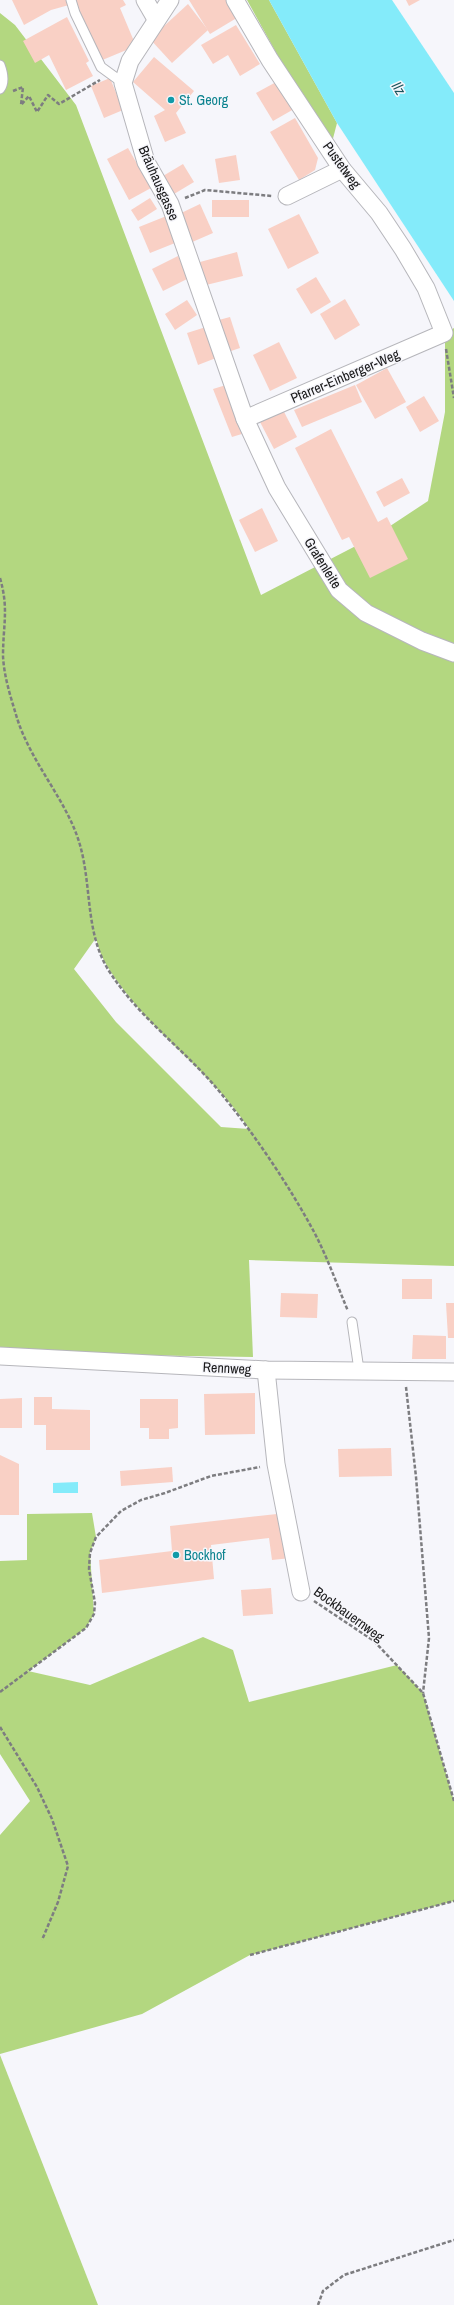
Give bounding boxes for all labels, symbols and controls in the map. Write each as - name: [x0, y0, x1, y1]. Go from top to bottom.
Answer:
- water label: Ilz: [387, 77, 412, 99]
- place label: St. Georg: [179, 91, 229, 109]
- marker: St. Georg: [166, 95, 176, 105]
- street label: Pustetweg: [319, 138, 365, 192]
- street label: Bräuhausgasse: [135, 143, 183, 223]
- street label: Pfarrer-Einberger-Weg: [288, 345, 403, 407]
- street label: Grafenleite: [300, 534, 346, 592]
- street label: Rennweg: [202, 1358, 252, 1378]
- place label: Bockhof: [184, 1546, 226, 1564]
- marker: Bockhof: [171, 1550, 181, 1560]
- street label: Bockbauernweg: [310, 1583, 388, 1646]

